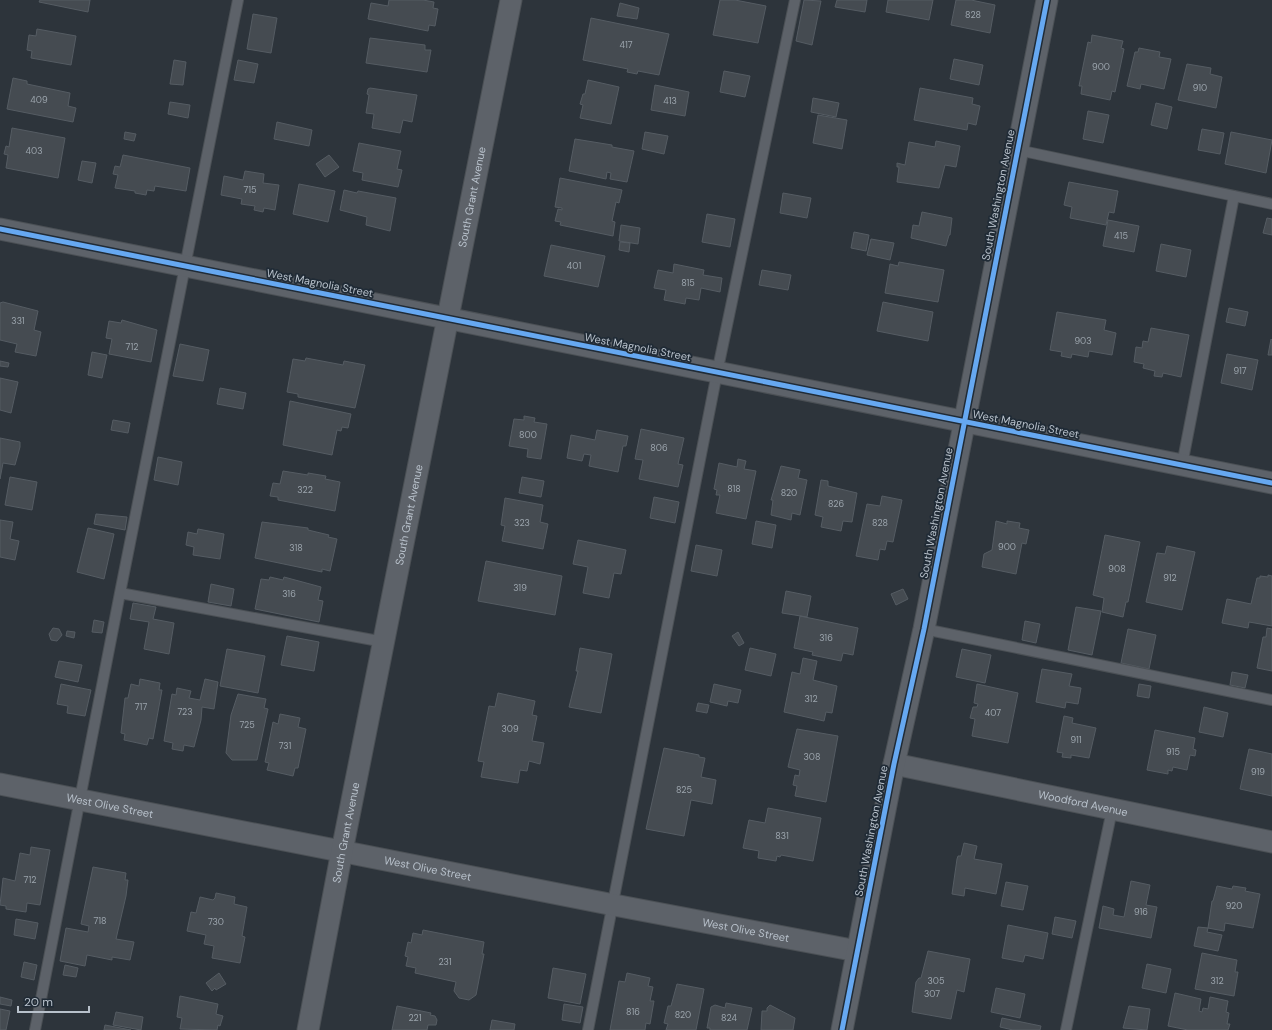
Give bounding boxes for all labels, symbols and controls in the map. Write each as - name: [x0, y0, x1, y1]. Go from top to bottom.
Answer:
- house number: 828: [965, 9, 981, 21]
- house number: 417: [619, 39, 633, 51]
- house number: 900: [1092, 61, 1110, 73]
- house number: 910: [1193, 82, 1207, 94]
- house number: 409: [30, 94, 48, 106]
- house number: 413: [663, 95, 677, 107]
- street label: South Washington Avenue: [978, 128, 1018, 262]
- house number: 403: [26, 145, 42, 157]
- street label: South Grant Avenue: [455, 145, 489, 248]
- house number: 715: [243, 184, 257, 196]
- house number: 415: [1114, 230, 1128, 242]
- house number: 401: [567, 260, 581, 272]
- street label: West Magnolia Street: [266, 266, 374, 300]
- house number: 815: [681, 277, 695, 289]
- house number: 331: [11, 315, 25, 327]
- street label: West Magnolia Street: [584, 330, 692, 364]
- house number: 903: [1074, 335, 1092, 347]
- house number: 712: [126, 341, 138, 353]
- house number: 917: [1233, 365, 1247, 377]
- street label: West Magnolia Street: [972, 407, 1080, 441]
- house number: 800: [519, 429, 537, 441]
- house number: 806: [650, 442, 668, 454]
- street label: South Washington Avenue: [916, 446, 956, 580]
- street label: South Grant Avenue: [392, 463, 426, 566]
- house number: 818: [727, 483, 741, 495]
- house number: 322: [297, 484, 313, 496]
- house number: 820: [781, 487, 797, 499]
- house number: 826: [828, 498, 844, 510]
- house number: 323: [514, 517, 530, 529]
- house number: 828: [872, 517, 888, 529]
- house number: 900: [998, 541, 1016, 553]
- house number: 318: [289, 542, 303, 554]
- house number: 908: [1108, 563, 1126, 575]
- house number: 912: [1163, 572, 1177, 584]
- house number: 319: [513, 582, 527, 594]
- house number: 316: [282, 588, 296, 600]
- house number: 316: [819, 632, 833, 644]
- house number: 312: [804, 693, 818, 705]
- house number: 717: [135, 701, 147, 713]
- house number: 723: [177, 706, 193, 718]
- house number: 407: [985, 707, 1001, 719]
- house number: 725: [239, 719, 255, 731]
- house number: 309: [501, 723, 519, 735]
- house number: 911: [1070, 734, 1082, 746]
- house number: 731: [279, 740, 291, 752]
- house number: 915: [1166, 746, 1180, 758]
- house number: 308: [804, 751, 820, 763]
- street label: South Washington Avenue: [851, 764, 891, 898]
- house number: 919: [1251, 766, 1265, 778]
- street label: South Grant Avenue: [329, 781, 362, 884]
- house number: 825: [676, 784, 692, 796]
- street label: Woodford Avenue: [1037, 787, 1129, 819]
- street label: West Olive Street: [65, 790, 155, 821]
- house number: 831: [775, 830, 789, 842]
- street label: West Olive Street: [383, 853, 472, 884]
- house number: 712: [24, 874, 36, 886]
- house number: 920: [1226, 900, 1242, 912]
- house number: 916: [1134, 906, 1148, 918]
- house number: 718: [93, 915, 107, 927]
- street label: West Olive Street: [701, 915, 791, 945]
- house number: 730: [208, 916, 224, 928]
- house number: 231: [438, 956, 452, 968]
- house number: 305: [928, 975, 944, 987]
- house number: 312: [1210, 975, 1224, 987]
- scale bar: [18, 988, 89, 1014]
- house number: 307: [924, 988, 940, 1000]
- text: 20 m: [24, 994, 53, 1010]
- house number: 816: [626, 1006, 640, 1018]
- house number: 820: [675, 1009, 691, 1021]
- house number: 221: [408, 1012, 422, 1024]
- house number: 824: [721, 1012, 737, 1024]

